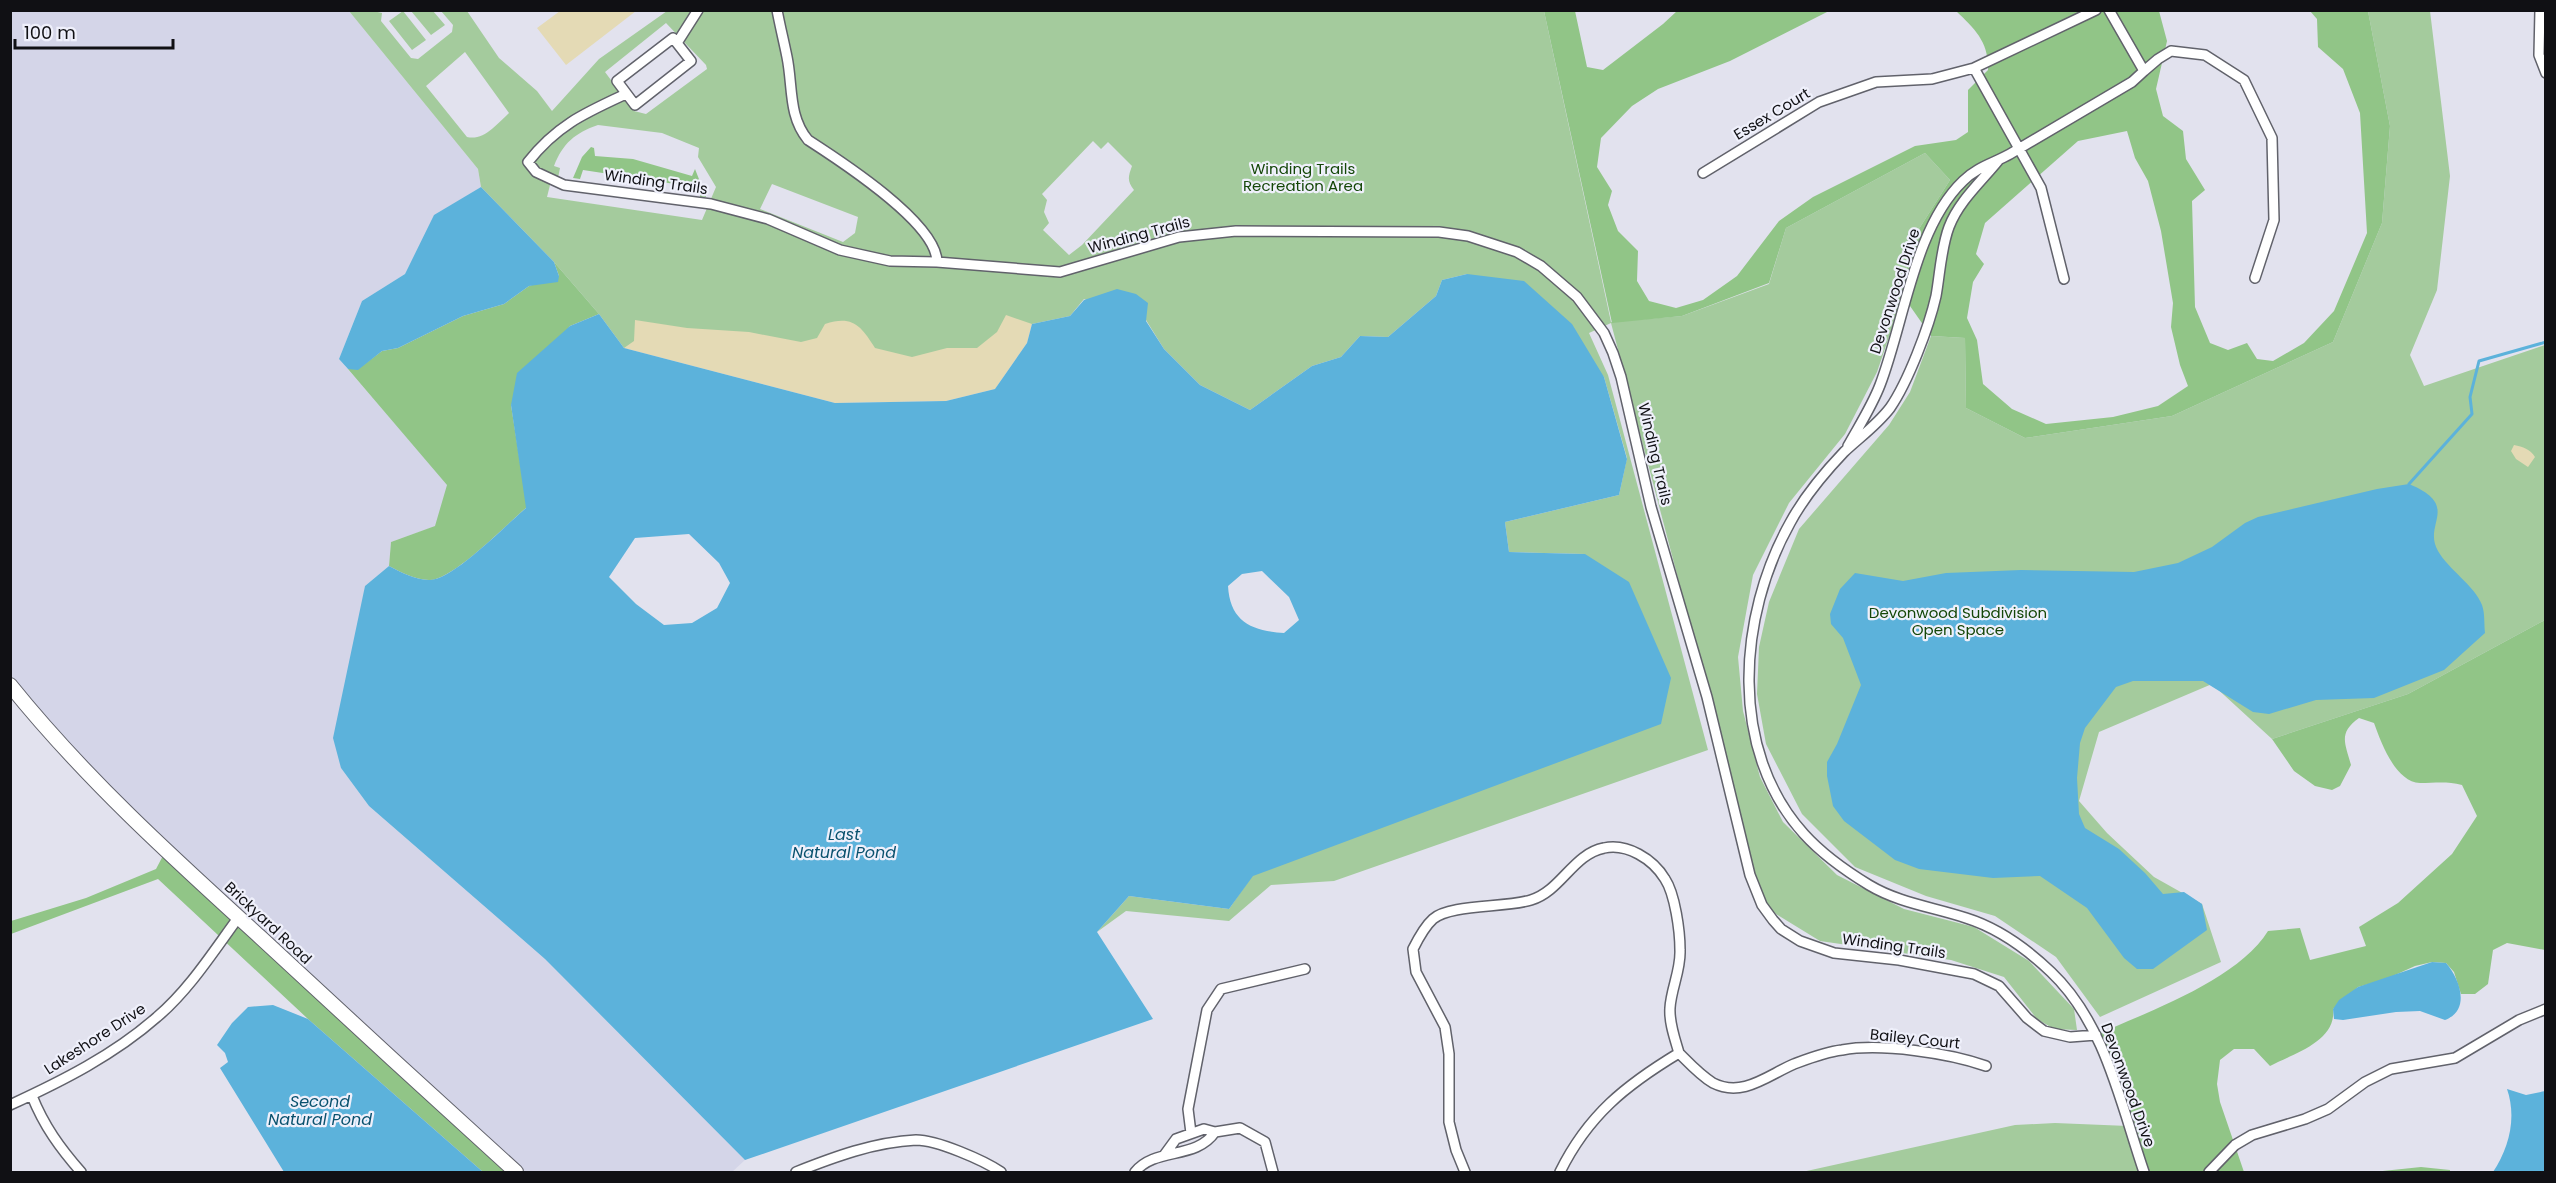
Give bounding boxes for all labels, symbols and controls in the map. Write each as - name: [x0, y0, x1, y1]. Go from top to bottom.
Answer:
- scale bar: [15, 12, 172, 50]
- text: 100 m: [24, 20, 76, 45]
- street label: Essex Court: [1730, 83, 1814, 145]
- park label: Winding Trails Recreation Area: [1243, 158, 1363, 196]
- street label: Winding Trails: [603, 164, 709, 199]
- street label: Winding Trails: [1086, 211, 1192, 258]
- street label: Devonwood Drive: [1864, 225, 1925, 356]
- street label: Winding Trails: [1633, 401, 1678, 507]
- park label: Devonwood Subdivision Open Space: [1869, 602, 2047, 640]
- water label: Last Natural Pond: [792, 823, 896, 864]
- street label: Brickyard Road: [220, 877, 317, 969]
- street label: Winding Trails: [1841, 928, 1947, 963]
- street label: Lakeshore Drive: [40, 998, 150, 1079]
- street label: Devonwood Drive: [2096, 1020, 2161, 1150]
- street label: Bailey Court: [1869, 1023, 1961, 1054]
- water label: Second Natural Pond: [268, 1090, 372, 1131]

